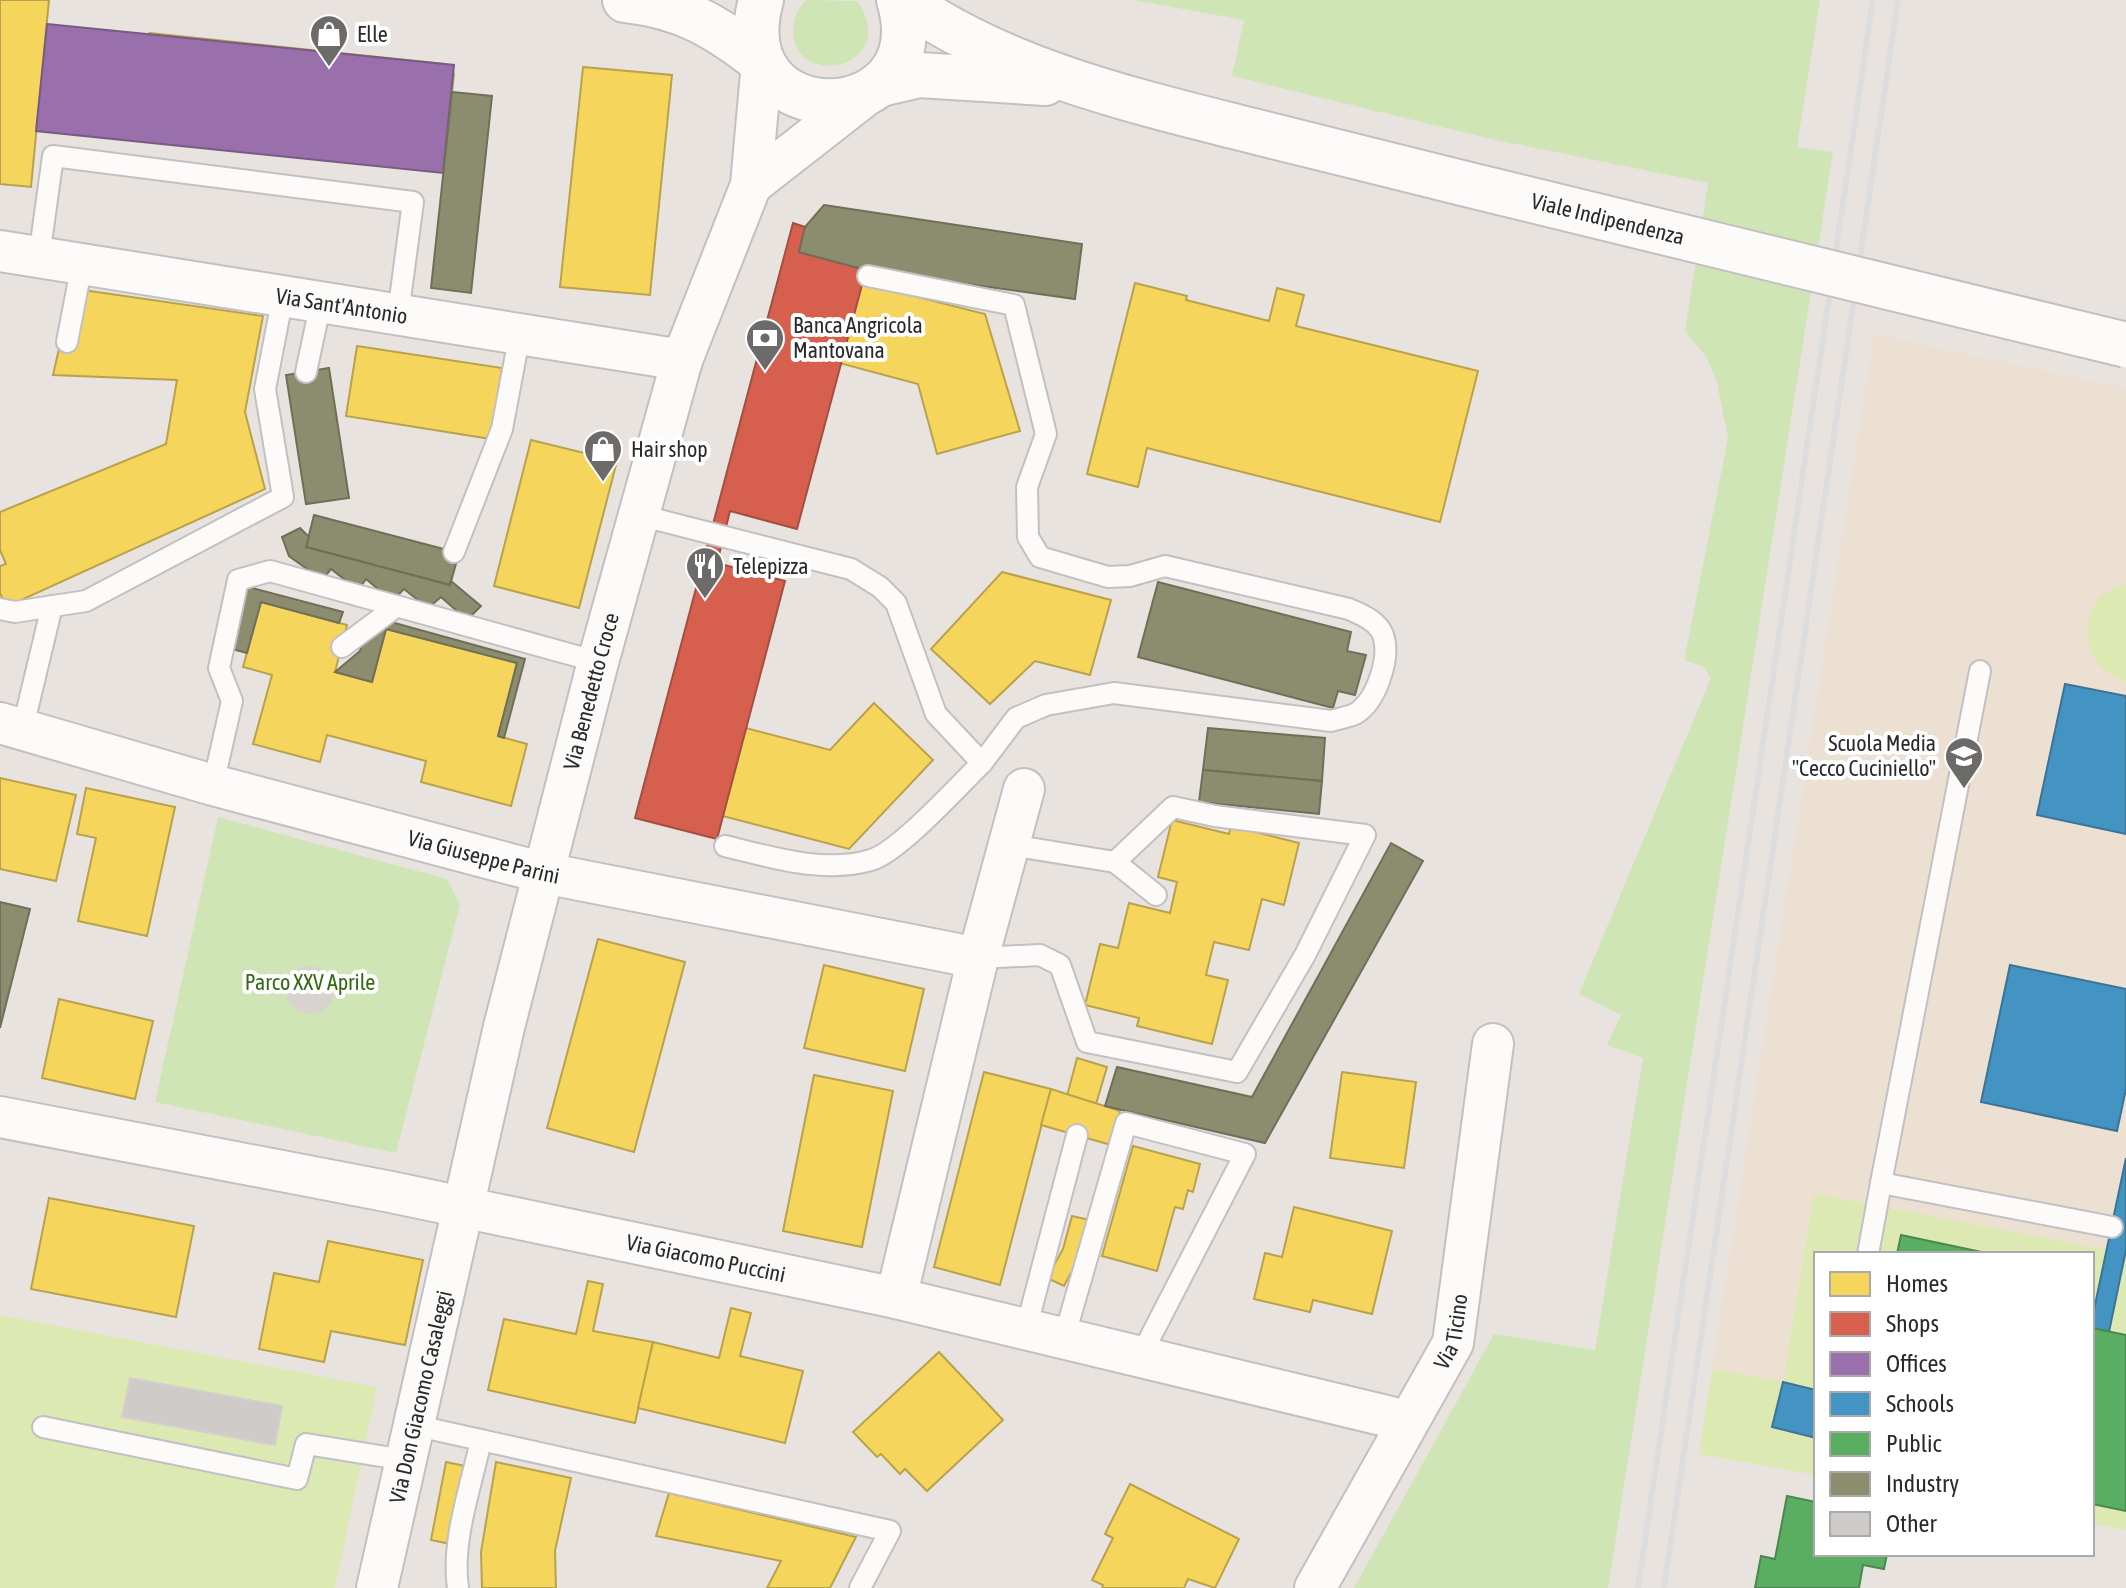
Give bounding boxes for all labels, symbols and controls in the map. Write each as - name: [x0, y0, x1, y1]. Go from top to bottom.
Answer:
- shop icon: Elle: [308, 13, 350, 68]
- place label: Elle: [357, 21, 388, 47]
- street label: Viale Indipendenza: [1529, 187, 1687, 250]
- street label: Via Sant'Antonio: [274, 282, 409, 329]
- place label: Banca Angricola Mantovana: [793, 312, 923, 363]
- bank icon: Banca Angricola Mantovana: [744, 317, 786, 372]
- shop icon: Hair shop: [582, 428, 624, 483]
- place label: Hair shop: [631, 436, 708, 462]
- restaurant icon: Telepizza: [684, 545, 726, 600]
- place label: Telepizza: [733, 553, 808, 579]
- street label: Via Benedetto Croce: [558, 610, 624, 772]
- place label: Scuola Media "Cecco Cuciniello": [1792, 730, 1936, 781]
- school or university icon: Scuola Media "Cecco Cuciniello": [1943, 735, 1985, 790]
- street label: Via Giuseppe Parini: [405, 824, 562, 889]
- park label: Parco XXV Aprile: [245, 969, 375, 995]
- street label: Via Giacomo Puccini: [624, 1229, 788, 1288]
- legend: [1814, 1252, 2094, 1556]
- text: Homes: [1886, 1270, 1948, 1297]
- street label: Via Don Giacomo Casaleggi: [384, 1288, 457, 1506]
- street label: Via Ticino: [1428, 1292, 1472, 1374]
- text: Shops: [1886, 1310, 1939, 1337]
- text: Offices: [1886, 1350, 1947, 1377]
- text: Schools: [1886, 1390, 1954, 1417]
- text: Public: [1886, 1430, 1942, 1457]
- text: Industry: [1886, 1470, 1959, 1497]
- text: Other: [1886, 1510, 1937, 1537]

